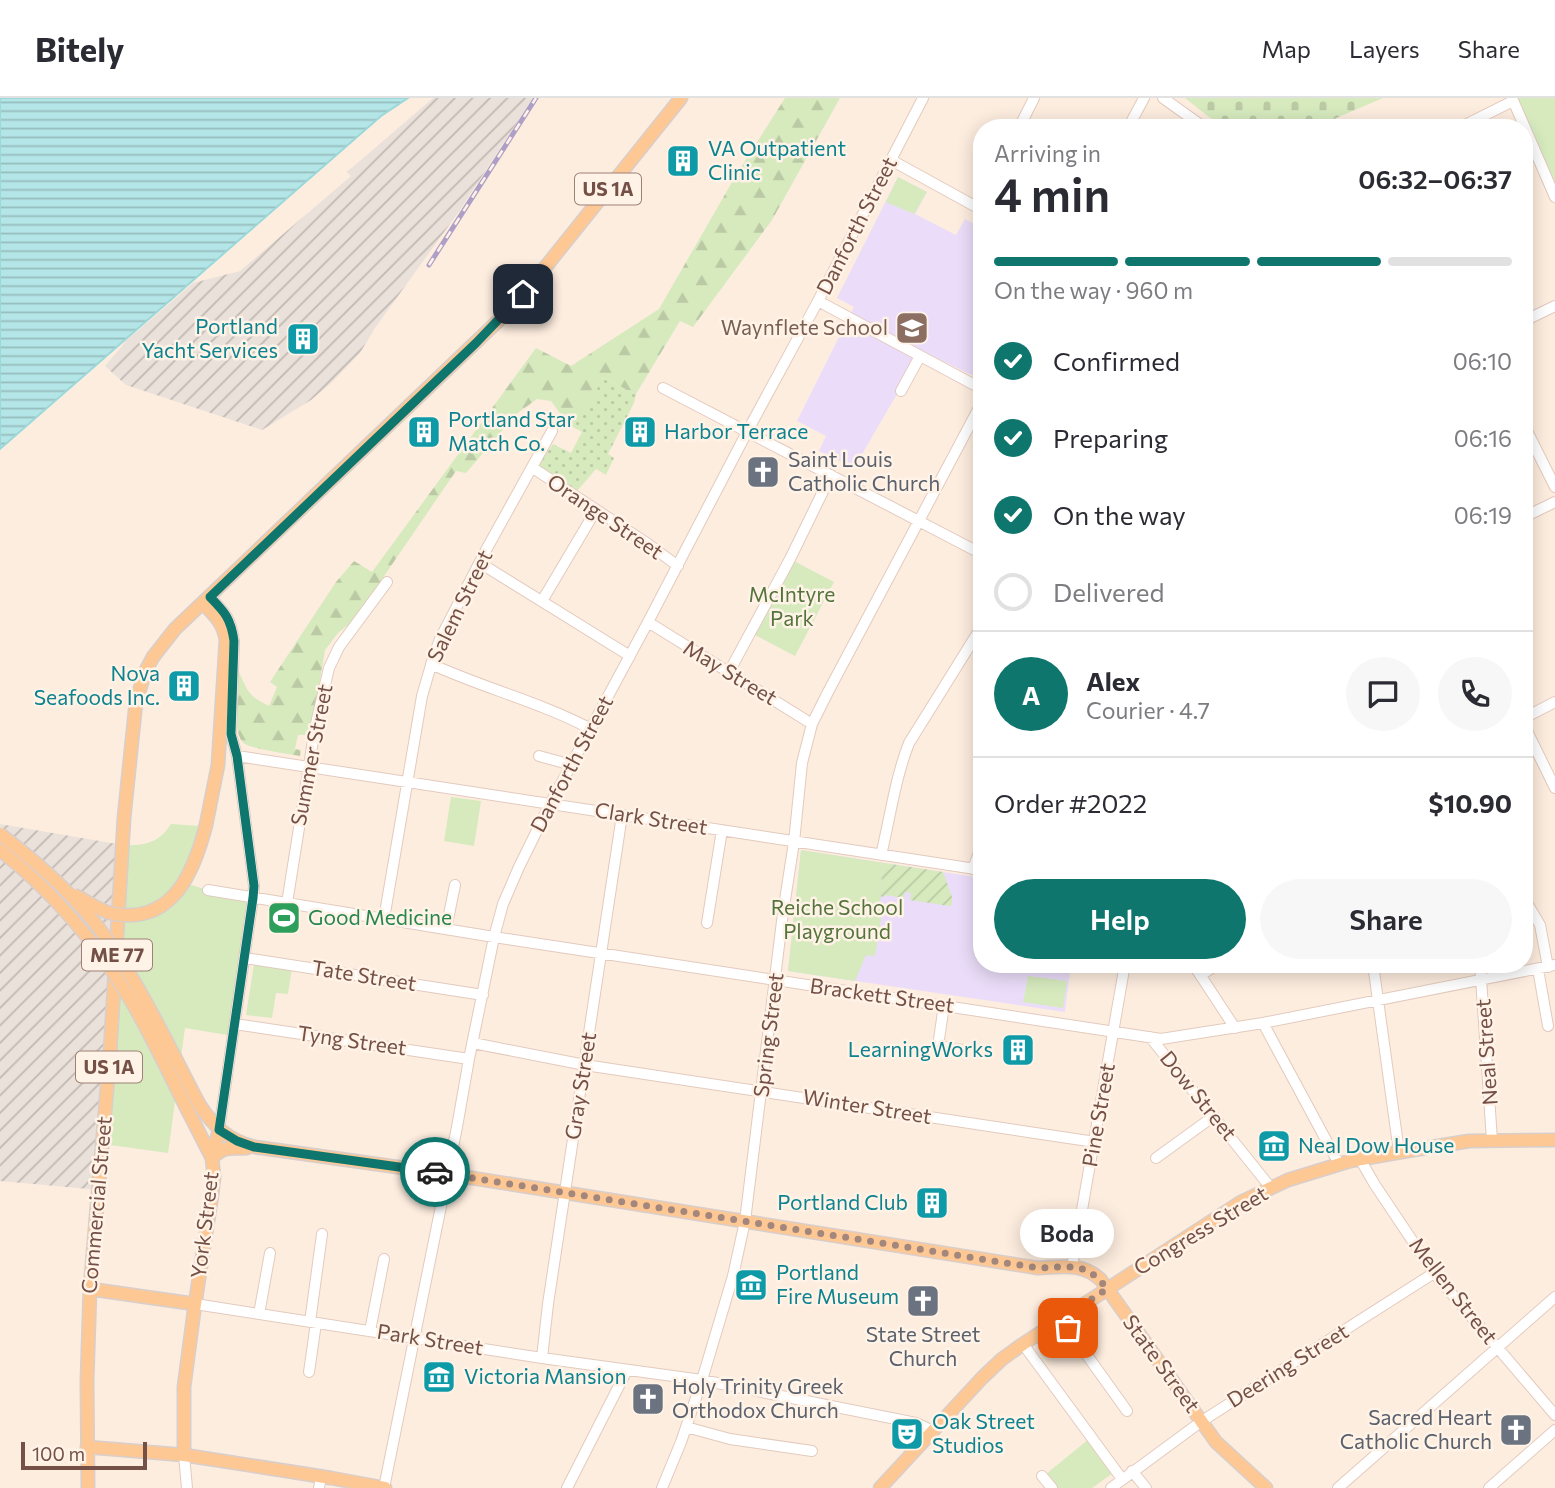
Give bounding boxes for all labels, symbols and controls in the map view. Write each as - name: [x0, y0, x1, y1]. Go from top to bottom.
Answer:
- text: Bitely: [35, 28, 124, 69]
- text: Map: [1262, 34, 1311, 63]
- text: Layers: [1349, 34, 1420, 63]
- text: Share: [1458, 34, 1520, 63]
- place label: VA Outpatient Clinic: [708, 135, 846, 184]
- text: Arriving in: [994, 139, 1101, 167]
- building icon: VA Outpatient Clinic: [664, 142, 702, 180]
- street label: Danforth Street: [810, 152, 901, 298]
- text: 06:32–06:37: [1358, 163, 1512, 194]
- text: 4 min: [994, 165, 1110, 221]
- road number: US 1A: [575, 174, 641, 204]
- pin: [493, 264, 553, 324]
- icon: home: [504, 275, 542, 313]
- text: On the way · 960 m: [994, 276, 1193, 304]
- school or university icon: Waynflete School: [893, 309, 931, 347]
- place label: Portland Yacht Services: [141, 313, 278, 362]
- place label: Waynflete School: [721, 314, 888, 339]
- building icon: Portland Yacht Services: [284, 320, 322, 358]
- icon: check: [994, 342, 1032, 380]
- text: Confirmed: [1053, 345, 1180, 376]
- text: 06:10: [1453, 347, 1512, 375]
- place label: Portland Star Match Co.: [448, 406, 575, 455]
- building icon: Portland Star Match Co.: [405, 413, 443, 451]
- building icon: Harbor Terrace: [621, 413, 659, 451]
- place label: Harbor Terrace: [664, 418, 808, 443]
- icon: check: [994, 419, 1032, 457]
- text: Preparing: [1053, 422, 1168, 453]
- text: 06:16: [1454, 424, 1512, 452]
- place label: Saint Louis Catholic Church: [788, 446, 940, 495]
- church icon: Saint Louis Catholic Church: [744, 453, 782, 491]
- street label: Orange Street: [543, 468, 668, 564]
- icon: check: [994, 496, 1032, 534]
- text: On the way: [1053, 499, 1186, 530]
- text: 06:19: [1454, 501, 1512, 529]
- street label: Salem Street: [421, 545, 497, 665]
- text: Delivered: [1053, 576, 1164, 607]
- park label: McIntyre Park: [749, 581, 835, 630]
- street label: May Street: [679, 634, 782, 709]
- button: chat: [1346, 657, 1420, 731]
- button: phone: [1438, 657, 1512, 731]
- place label: Nova Seafoods Inc.: [34, 660, 160, 709]
- text: Alex: [1086, 665, 1140, 696]
- building icon: Nova Seafoods Inc.: [165, 667, 203, 705]
- text: A: [1022, 679, 1040, 710]
- street label: Summer Street: [285, 682, 336, 828]
- street label: Danforth Street: [524, 691, 617, 836]
- text: Courier · 4.7: [1086, 696, 1210, 724]
- text: Order #2022: [994, 787, 1147, 818]
- text: $10.90: [1429, 787, 1512, 818]
- street label: Clark Street: [593, 796, 709, 839]
- button: Help: [994, 879, 1246, 959]
- button: Share: [1260, 879, 1512, 959]
- park label: Reiche School Playground: [771, 894, 903, 943]
- sports icon: Good Medicine: [265, 899, 303, 937]
- place label: Good Medicine: [308, 904, 452, 929]
- road number: ME 77: [82, 940, 152, 970]
- street label: Tate Street: [310, 954, 418, 995]
- street label: Spring Street: [747, 971, 788, 1099]
- street label: Brackett Street: [808, 972, 956, 1017]
- street label: Neal Street: [1469, 998, 1502, 1106]
- street label: Tyng Street: [296, 1019, 408, 1060]
- street label: Gray Street: [559, 1030, 600, 1141]
- building icon: LearningWorks: [999, 1031, 1037, 1069]
- place label: LearningWorks: [848, 1036, 993, 1061]
- street label: Dow Street: [1156, 1045, 1243, 1145]
- road number: US 1A: [76, 1051, 142, 1082]
- street label: Pine Street: [1076, 1061, 1119, 1169]
- street label: Winter Street: [801, 1083, 933, 1128]
- street label: Commercial Street: [75, 1115, 116, 1295]
- museum icon: Neal Dow House: [1255, 1127, 1293, 1165]
- place label: Neal Dow House: [1298, 1132, 1454, 1157]
- courier: [400, 1137, 470, 1207]
- icon: car: [416, 1153, 454, 1191]
- street label: York Street: [185, 1170, 222, 1280]
- street label: Congress Street: [1129, 1180, 1272, 1280]
- building icon: Portland Club: [913, 1184, 951, 1222]
- place label: Portland Club: [777, 1189, 908, 1214]
- callout: Boda: [1021, 1209, 1115, 1258]
- text: Boda: [1040, 1219, 1094, 1247]
- street label: Mellen Street: [1405, 1232, 1504, 1348]
- place label: Portland Fire Museum: [776, 1259, 899, 1308]
- museum icon: Portland Fire Museum: [732, 1266, 770, 1304]
- church icon: State Street Church: [904, 1282, 942, 1320]
- pin: [1038, 1298, 1098, 1358]
- icon: bag: [1049, 1309, 1087, 1347]
- street label: State Street: [1118, 1309, 1206, 1417]
- street label: Park Street: [375, 1318, 485, 1359]
- street label: Deering Street: [1222, 1318, 1352, 1412]
- place label: State Street Church: [866, 1321, 980, 1370]
- museum icon: Victoria Mansion: [420, 1358, 458, 1396]
- place label: Victoria Mansion: [464, 1363, 626, 1388]
- place label: Holy Trinity Greek Orthodox Church: [672, 1373, 844, 1422]
- church icon: Holy Trinity Greek Orthodox Church: [629, 1380, 667, 1418]
- place label: Sacred Heart Catholic Church: [1340, 1404, 1492, 1453]
- place label: Oak Street Studios: [932, 1408, 1035, 1457]
- church icon: Sacred Heart Catholic Church: [1497, 1411, 1535, 1449]
- theatre icon: Oak Street Studios: [888, 1415, 926, 1453]
- scale bar: [21, 1439, 147, 1471]
- text: 100 m: [32, 1442, 85, 1465]

